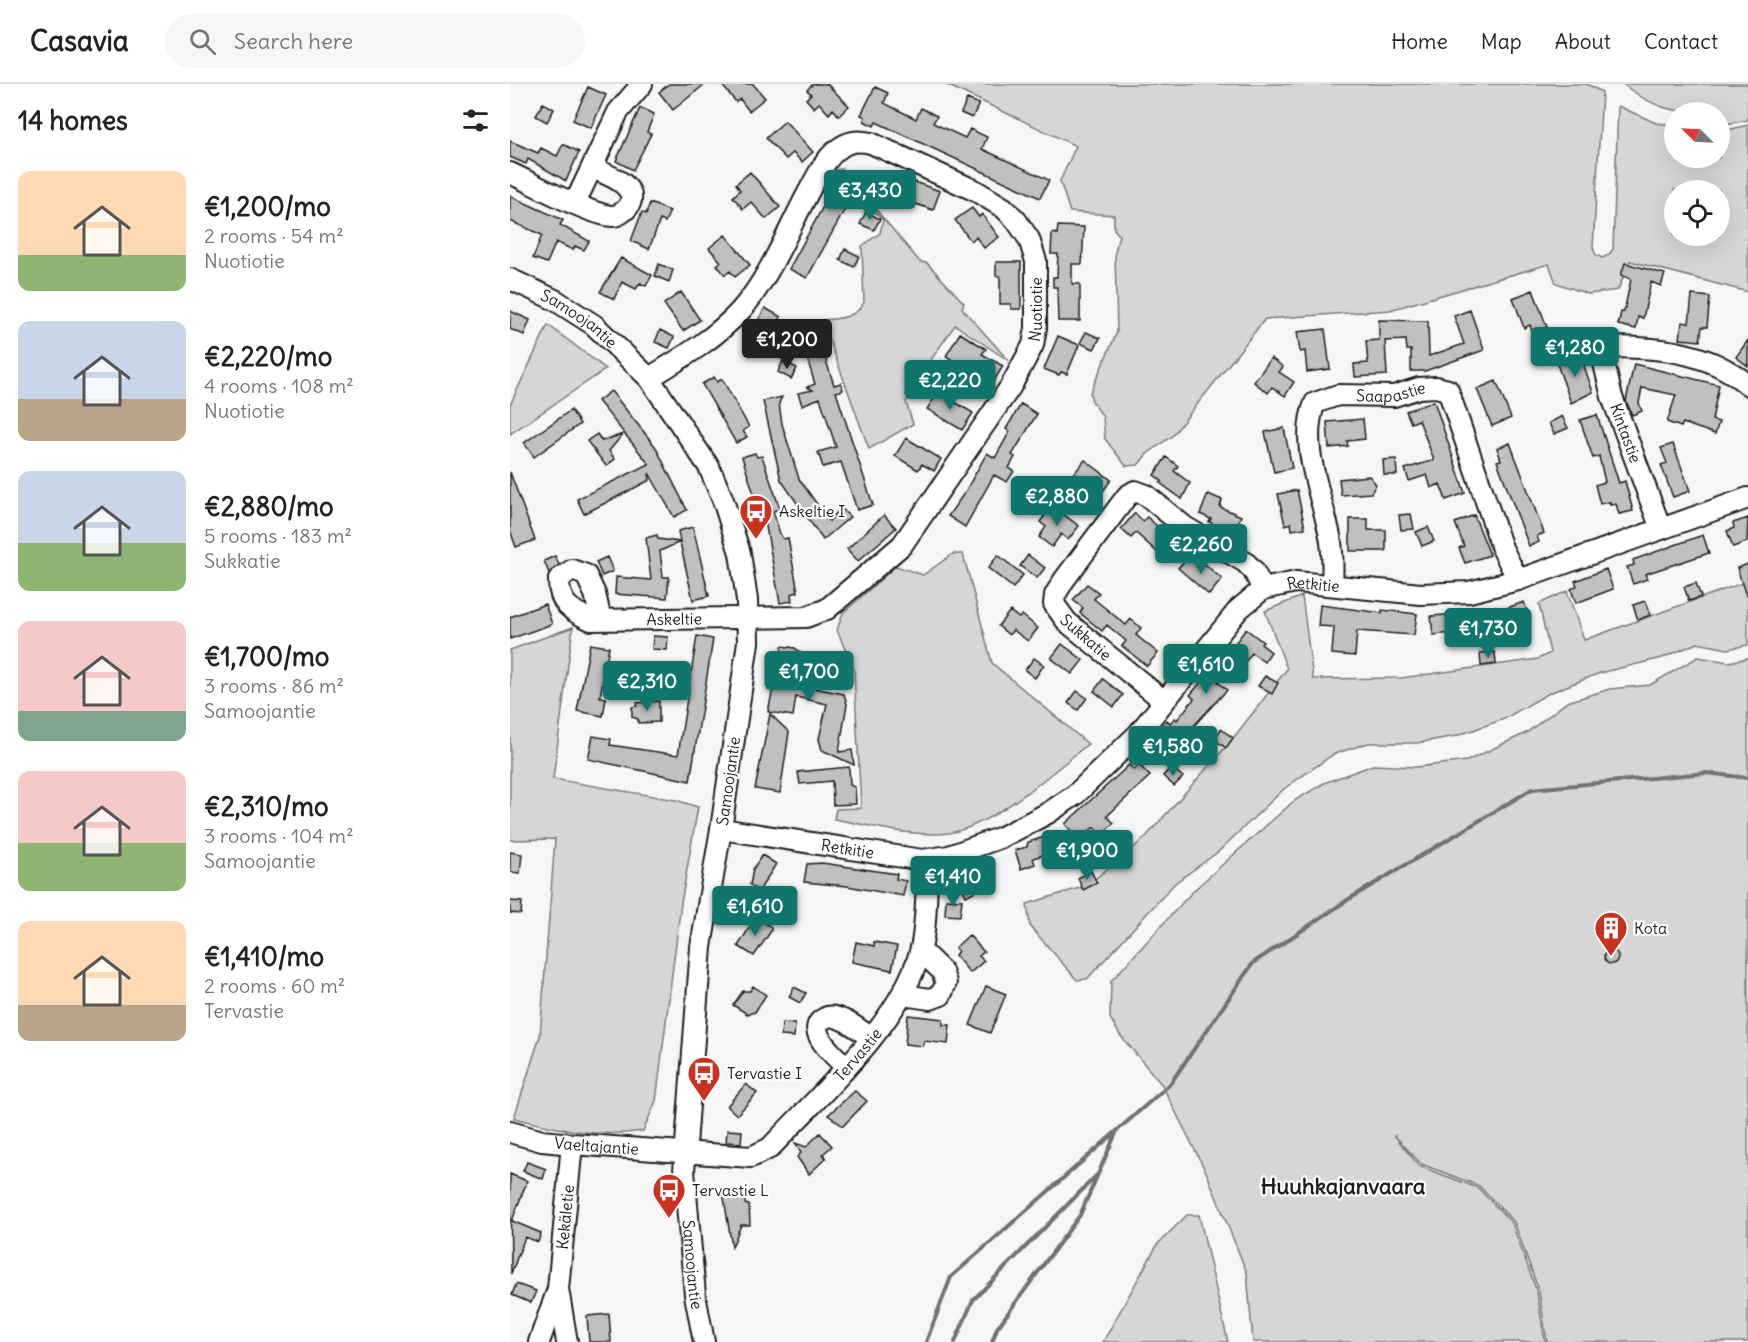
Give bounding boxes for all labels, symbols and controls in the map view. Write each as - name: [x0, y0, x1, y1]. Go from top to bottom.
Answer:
- search box: [165, 14, 585, 68]
- text: Casavia: [30, 23, 129, 59]
- icon: search: [186, 25, 219, 58]
- text: Search here: [234, 27, 353, 55]
- text: Home: [1391, 28, 1448, 55]
- text: Map: [1481, 28, 1522, 55]
- text: About: [1555, 28, 1611, 55]
- text: Contact: [1644, 28, 1718, 55]
- north arrow: [1664, 102, 1730, 168]
- map controls: [1664, 102, 1730, 246]
- text: 14 homes: [18, 104, 128, 137]
- icon: filters: [459, 104, 492, 137]
- pin: €3,430: [821, 170, 919, 221]
- text: €3,430: [838, 177, 902, 202]
- button: locate: [1664, 180, 1730, 246]
- text: €1,200/mo: [204, 190, 331, 223]
- icon: home: [66, 195, 138, 267]
- text: 2 rooms · 54 m²: [204, 223, 344, 248]
- text: Nuotiotie: [204, 248, 285, 273]
- street label: Nuotiotie: [1024, 277, 1046, 343]
- street label: Samoojantie: [538, 285, 622, 352]
- pin: €1,200: [738, 319, 836, 370]
- text: €1,200: [756, 326, 818, 351]
- pin: €1,280: [1526, 327, 1624, 378]
- text: €1,280: [1545, 334, 1605, 359]
- text: €2,220/mo: [204, 340, 332, 373]
- icon: home: [66, 345, 138, 417]
- pin: €2,220: [901, 360, 999, 411]
- text: €2,220: [918, 367, 982, 392]
- text: 4 rooms · 108 m²: [204, 373, 354, 398]
- street label: Saapastie: [1356, 378, 1426, 406]
- text: Nuotiotie: [204, 398, 285, 423]
- street label: Kintastie: [1606, 400, 1646, 466]
- pin: €2,880: [1008, 476, 1106, 527]
- text: €2,880: [1025, 483, 1089, 508]
- text: €2,880/mo: [204, 490, 334, 523]
- bus stop icon: Askeltie I: [738, 493, 774, 540]
- icon: home: [66, 495, 138, 567]
- place label: Askeltie I: [779, 501, 845, 521]
- text: 5 rooms · 183 m²: [204, 523, 352, 548]
- pin: €2,260: [1152, 524, 1250, 575]
- text: €2,260: [1169, 531, 1233, 556]
- text: Sukkatie: [204, 548, 280, 573]
- street label: Retkitie: [1285, 572, 1341, 596]
- street label: Askeltie: [646, 608, 702, 629]
- pin: €1,730: [1439, 608, 1537, 659]
- street label: Sukkatie: [1056, 609, 1116, 665]
- text: €1,730: [1458, 615, 1518, 640]
- text: €1,700/mo: [204, 640, 329, 673]
- pin: €1,610: [1157, 644, 1255, 695]
- icon: home: [66, 645, 138, 717]
- pin: €1,700: [760, 651, 858, 702]
- text: €1,610: [1177, 651, 1235, 676]
- text: €1,700: [779, 658, 839, 683]
- pin: €2,310: [598, 661, 696, 712]
- text: €2,310: [617, 668, 677, 693]
- text: 3 rooms · 86 m²: [204, 673, 344, 698]
- text: Samoojantie: [204, 698, 316, 723]
- pin: €1,580: [1124, 726, 1222, 777]
- text: €1,580: [1143, 733, 1203, 758]
- street label: Samoojantie: [712, 735, 744, 827]
- text: €2,310/mo: [204, 790, 329, 823]
- icon: home: [66, 795, 138, 867]
- text: 3 rooms · 104 m²: [204, 823, 354, 848]
- pin: €1,900: [1038, 830, 1136, 881]
- street label: Retkitie: [820, 835, 875, 862]
- text: €1,900: [1056, 837, 1118, 862]
- text: Samoojantie: [204, 848, 316, 873]
- pin: €1,410: [904, 856, 1002, 907]
- text: €1,410: [925, 863, 981, 888]
- pin: €1,610: [706, 886, 804, 937]
- text: €1,610: [726, 893, 784, 918]
- building icon: Kota: [1593, 910, 1629, 957]
- place label: Kota: [1634, 918, 1667, 938]
- text: €1,410/mo: [204, 940, 324, 973]
- icon: home: [66, 945, 138, 1017]
- text: 2 rooms · 60 m²: [204, 973, 345, 998]
- text: Tervastie: [204, 998, 284, 1023]
- street label: Tervastie: [829, 1024, 886, 1086]
- bus stop icon: Tervastie I: [686, 1055, 722, 1102]
- place label: Tervastie I: [727, 1063, 802, 1083]
- street label: Vaeltajantie: [553, 1132, 639, 1159]
- bus stop icon: Tervastie L: [651, 1172, 687, 1219]
- district label: Huuhkajanvaara: [1261, 1172, 1426, 1200]
- place label: Tervastie L: [692, 1180, 769, 1200]
- street label: Kekäletie: [552, 1184, 578, 1250]
- street label: Samoojantie: [678, 1219, 708, 1311]

